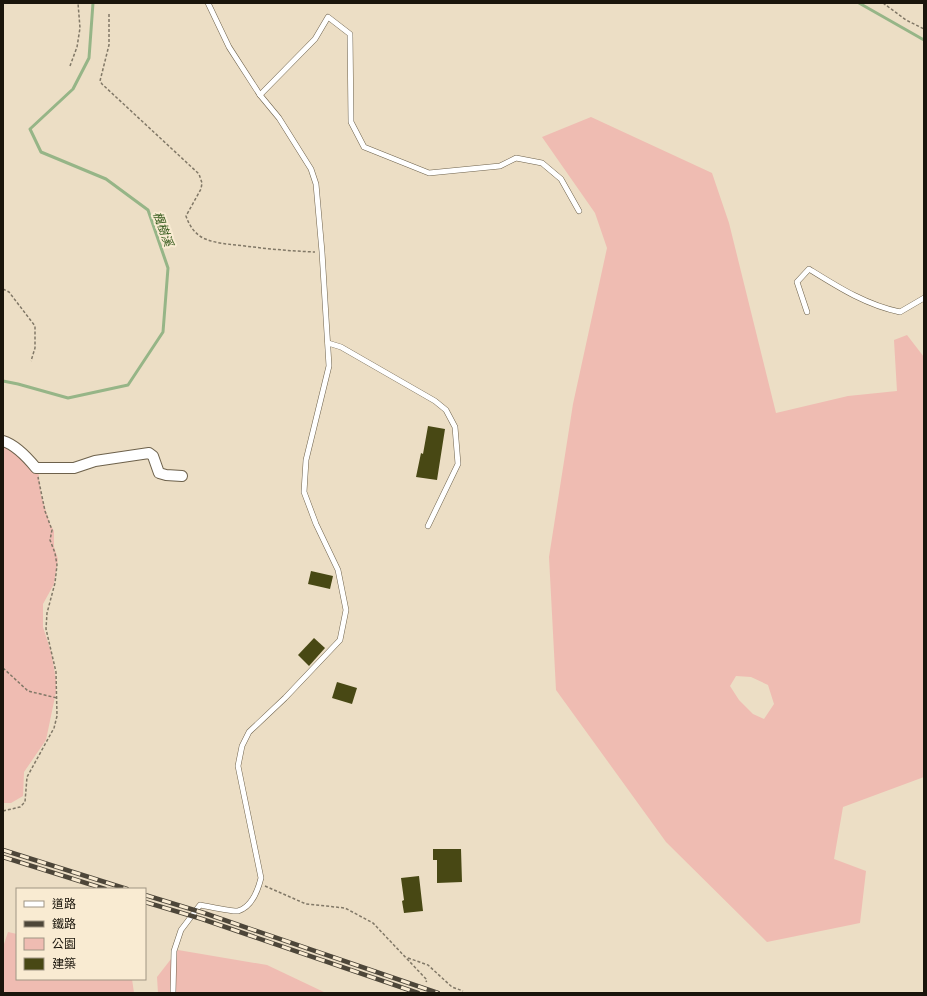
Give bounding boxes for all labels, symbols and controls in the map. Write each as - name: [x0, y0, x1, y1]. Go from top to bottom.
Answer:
- water label: 楓樹溪: [150, 210, 176, 250]
- legend: [16, 888, 146, 980]
- text: 道路: [52, 897, 76, 911]
- text: 鐵路: [52, 917, 76, 931]
- text: 公園: [52, 937, 76, 951]
- text: 建築: [52, 957, 76, 971]

